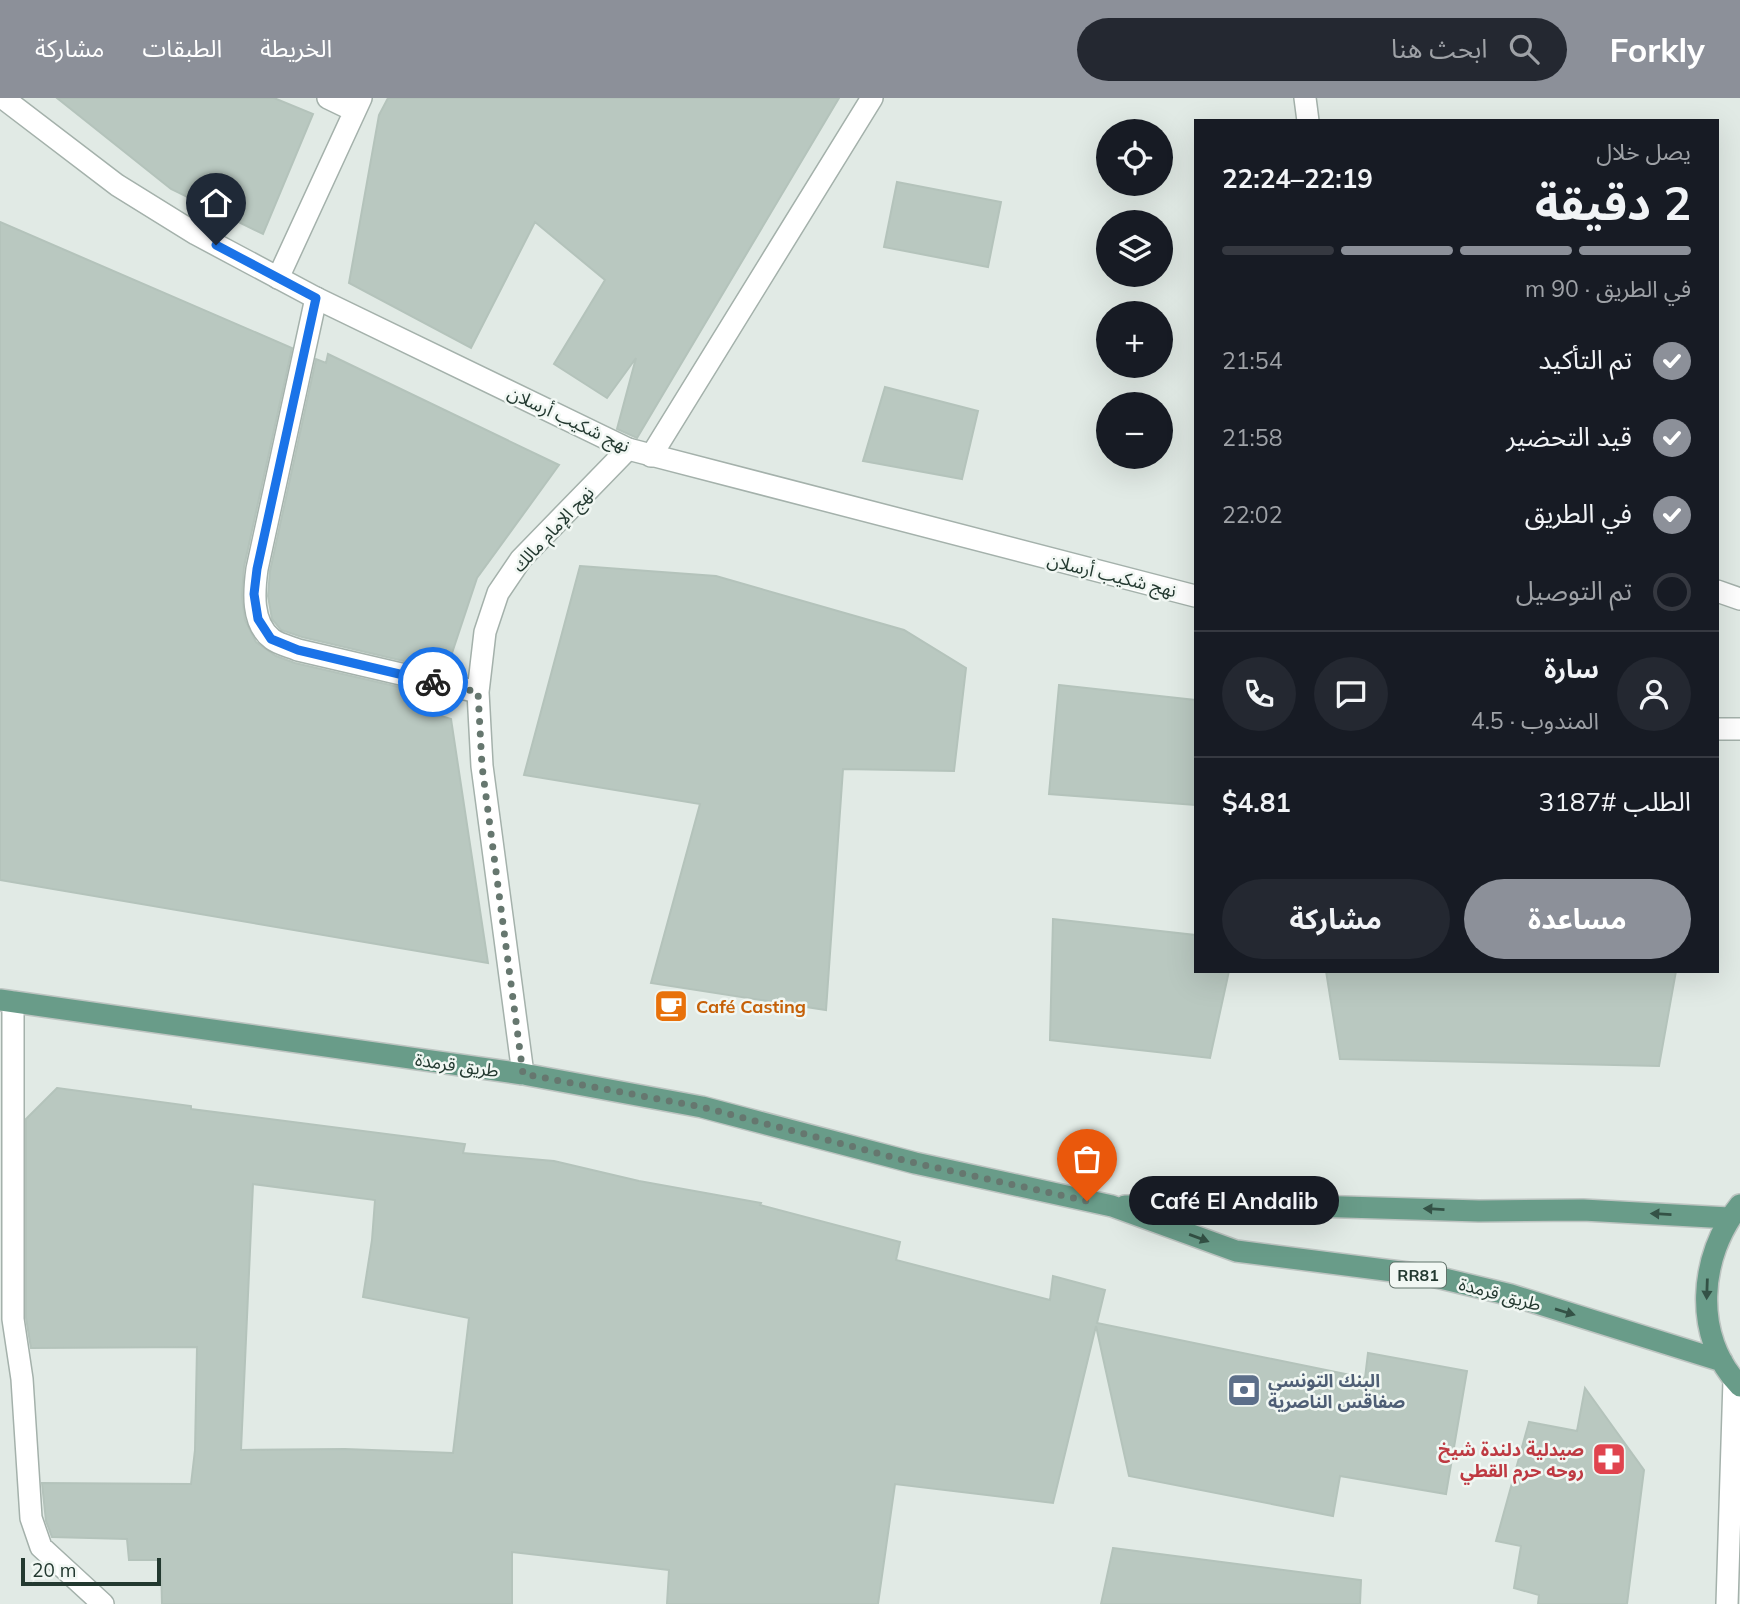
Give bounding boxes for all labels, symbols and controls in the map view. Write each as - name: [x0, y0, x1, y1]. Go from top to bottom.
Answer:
- search box: [1077, 18, 1567, 81]
- text: Forkly: [1609, 29, 1705, 70]
- icon: search: [1505, 30, 1543, 68]
- text: ابحث هنا: [1391, 32, 1487, 65]
- text: مشاركة: [35, 33, 104, 63]
- text: الطبقات: [142, 33, 222, 63]
- text: الخريطة: [260, 33, 332, 63]
- map controls: [1096, 119, 1173, 469]
- button: locate: [1096, 119, 1173, 196]
- text: يصل خلال: [1596, 137, 1691, 166]
- text: 22:19–22:24: [1222, 162, 1373, 195]
- pin: [186, 173, 246, 245]
- text: 2 دقيقة: [1535, 174, 1691, 232]
- icon: home: [197, 184, 235, 222]
- button: layers: [1096, 210, 1173, 287]
- text: في الطريق · 90 m: [1525, 274, 1691, 303]
- button: +: [1096, 301, 1173, 378]
- icon: check: [1653, 342, 1691, 380]
- text: تم التأكيد: [1538, 343, 1632, 376]
- text: 21:54: [1222, 346, 1282, 375]
- street label: نهج شكيب أرسلان: [503, 381, 634, 459]
- button: −: [1096, 392, 1173, 469]
- icon: check: [1653, 419, 1691, 457]
- text: قيد التحضير: [1506, 420, 1632, 453]
- text: 21:58: [1222, 423, 1282, 452]
- street label: نهج الإمام مالك: [507, 481, 601, 579]
- icon: check: [1653, 496, 1691, 534]
- text: في الطريق: [1525, 497, 1632, 530]
- text: 22:02: [1222, 500, 1282, 529]
- street label: نهج شكيب أرسلان: [1045, 548, 1179, 604]
- text: تم التوصيل: [1516, 574, 1632, 607]
- courier: [398, 647, 468, 717]
- text: سارة: [1544, 652, 1599, 685]
- button: phone: [1222, 657, 1296, 731]
- button: chat: [1314, 657, 1388, 731]
- button: person: [1617, 657, 1691, 731]
- icon: bike: [414, 663, 452, 701]
- text: المندوب · 4.5: [1471, 706, 1599, 735]
- text: الطلب #3187: [1539, 785, 1691, 818]
- text: $4.81: [1222, 786, 1291, 819]
- button: مشاركة: [1222, 879, 1450, 959]
- button: مساعدة: [1464, 879, 1691, 959]
- cafe icon: Café Casting: [652, 987, 690, 1025]
- place label: Café Casting: [696, 995, 806, 1018]
- street label: طريق قرمدة: [414, 1048, 500, 1082]
- pin: [1057, 1129, 1117, 1201]
- icon: bag: [1068, 1140, 1106, 1178]
- callout: Café El Andalib: [1129, 1176, 1339, 1226]
- text: Café El Andalib: [1150, 1186, 1318, 1215]
- one-way arrow: [1423, 1203, 1445, 1214]
- one-way arrow: [1650, 1208, 1672, 1219]
- one-way arrow: [1189, 1233, 1210, 1244]
- road number: RR81: [1390, 1262, 1446, 1288]
- street label: طريق قرمدة: [1456, 1272, 1544, 1316]
- one-way arrow: [1702, 1279, 1713, 1301]
- one-way arrow: [1555, 1307, 1576, 1317]
- place label: البنك التونسي صفاقس الناصرية: [1268, 1369, 1405, 1413]
- bank icon: البنك التونسي صفاقس الناصرية: [1225, 1371, 1263, 1409]
- place label: صيدلية دلندة شيخ روحه حرم القطي: [1438, 1438, 1584, 1485]
- pharmacy icon: صيدلية دلندة شيخ روحه حرم القطي: [1590, 1440, 1628, 1478]
- scale bar: [21, 1555, 161, 1587]
- text: 20 m: [32, 1558, 76, 1582]

